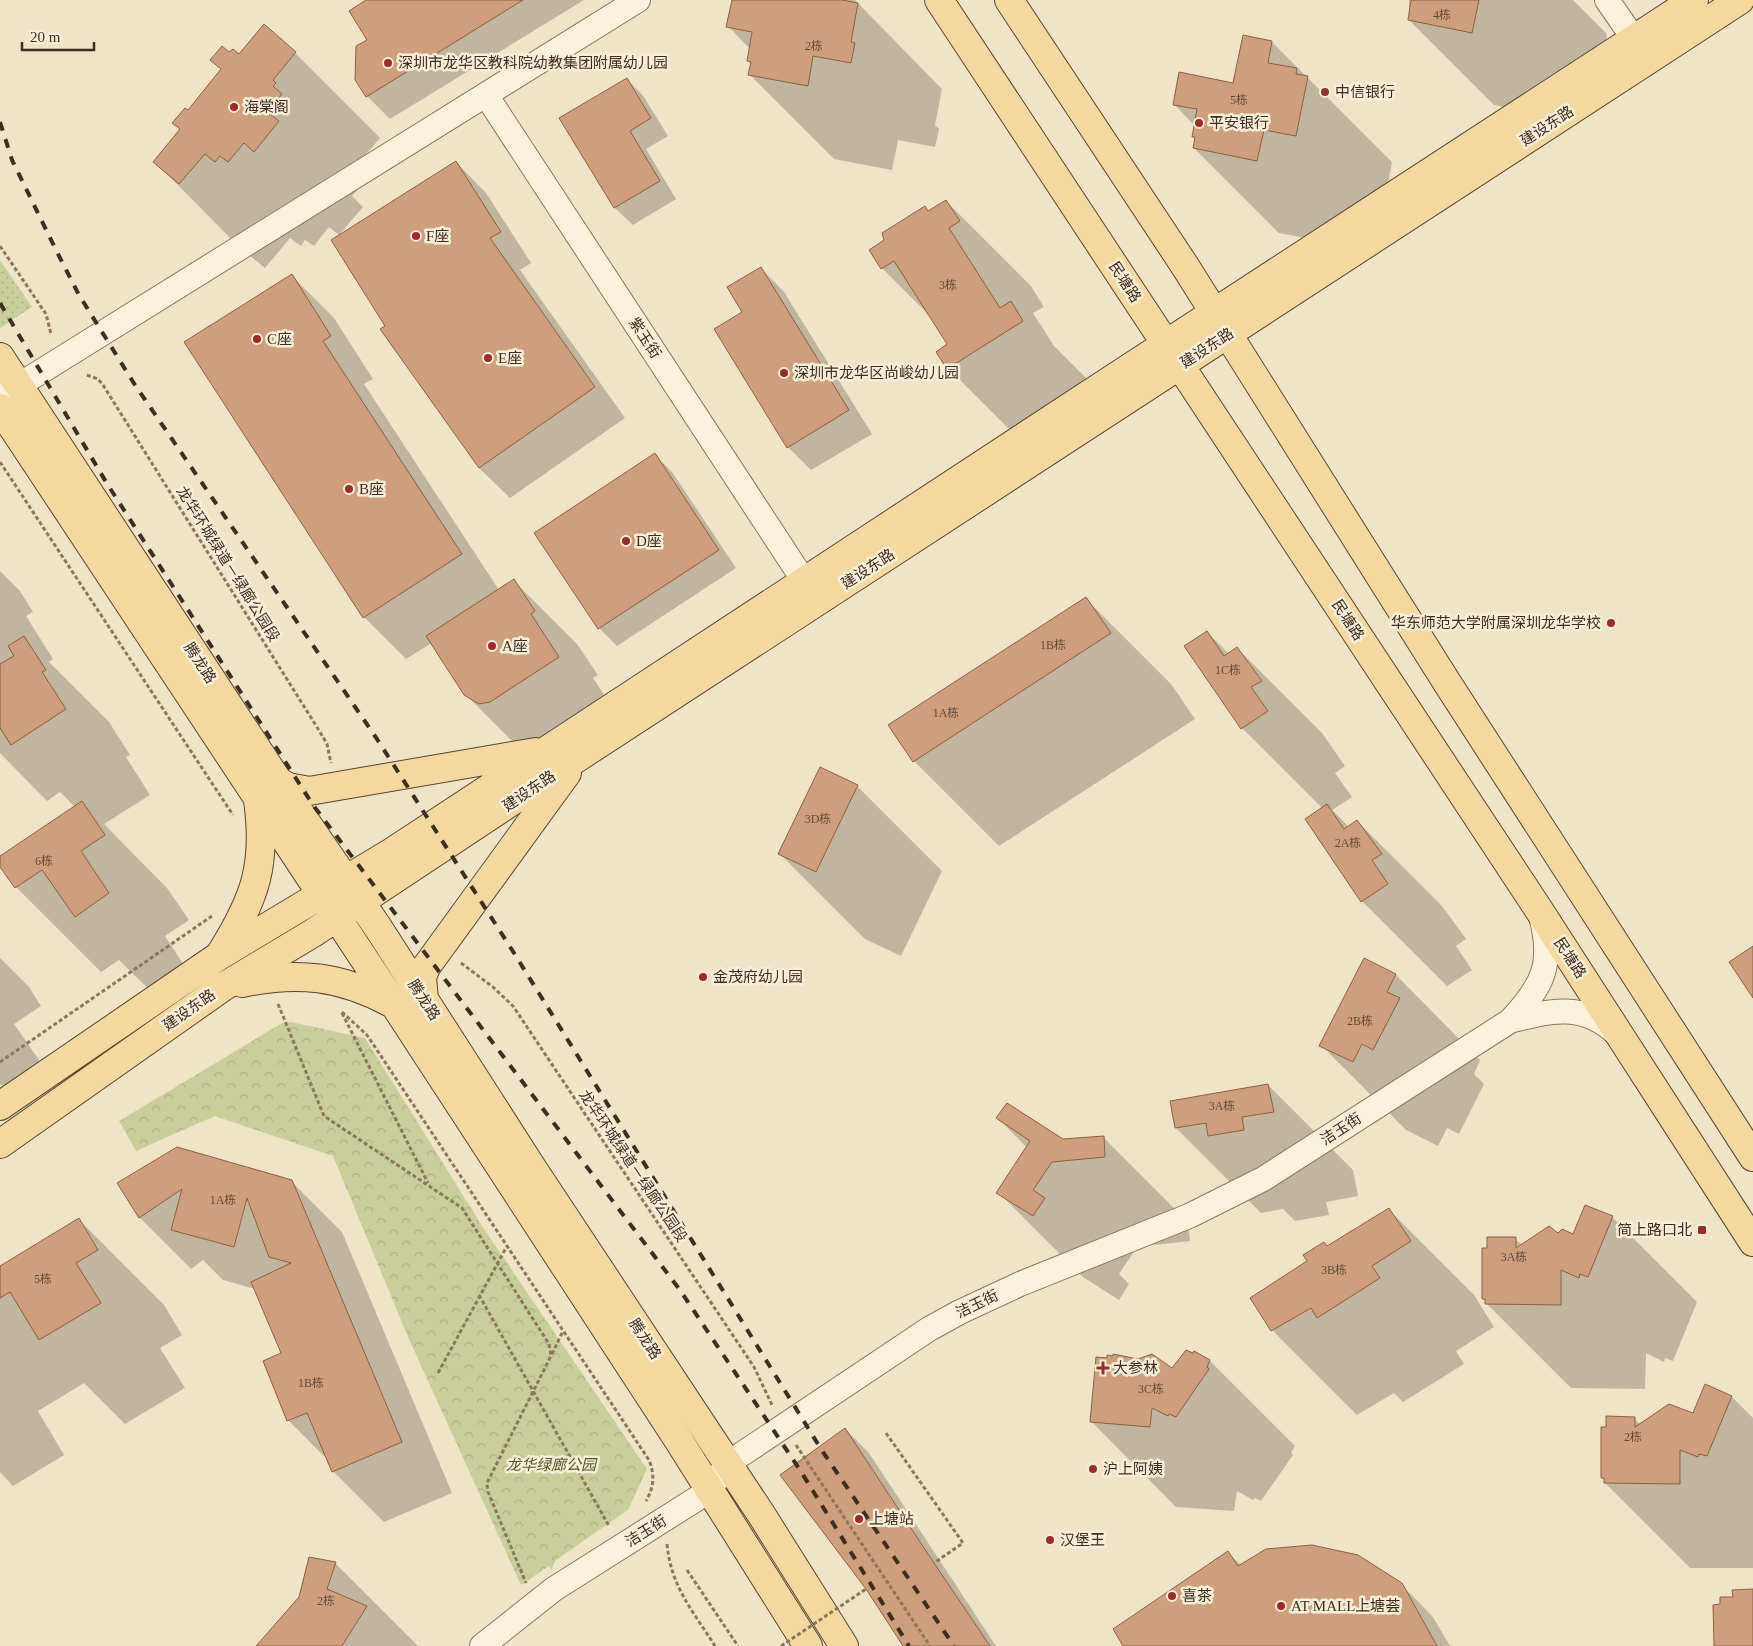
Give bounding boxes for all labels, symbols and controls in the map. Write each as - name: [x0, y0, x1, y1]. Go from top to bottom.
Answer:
- house number: 4栋: [1433, 8, 1451, 22]
- scale bar: [22, 20, 95, 52]
- text: 20 m: [30, 29, 61, 45]
- house number: 2栋: [805, 39, 823, 53]
- place label: 深圳市龙华区教科院幼教集团附属幼儿园: [398, 54, 668, 71]
- marker: 深圳市龙华区教科院幼教集团附属幼儿园: [382, 57, 394, 69]
- place label: 中信银行: [1335, 84, 1395, 100]
- marker: 中信银行: [1319, 86, 1331, 98]
- house number: 5栋: [1230, 93, 1248, 107]
- place label: 海棠阁: [244, 99, 289, 115]
- marker: 海棠阁: [228, 101, 240, 113]
- street label: 建设东路: [1517, 103, 1577, 149]
- place label: 平安银行: [1209, 115, 1269, 131]
- marker: 平安银行: [1193, 117, 1205, 129]
- place label: F座: [426, 228, 449, 244]
- marker: F座: [410, 230, 422, 242]
- street label: 民塘路: [1106, 258, 1145, 305]
- house number: 3栋: [939, 278, 957, 292]
- street label: 紫玉街: [626, 315, 664, 361]
- street label: 建设东路: [1177, 325, 1237, 371]
- place label: C座: [267, 331, 292, 347]
- marker: C座: [251, 333, 263, 345]
- place label: E座: [498, 350, 522, 366]
- marker: E座: [482, 352, 494, 364]
- place label: 深圳市龙华区尚峻幼儿园: [794, 364, 959, 381]
- marker: 深圳市龙华区尚峻幼儿园: [778, 367, 790, 379]
- place label: B座: [359, 481, 384, 497]
- street label: 龙华环城绿道－绿廊公园段: [174, 483, 283, 645]
- marker: B座: [343, 483, 355, 495]
- place label: D座: [636, 533, 662, 549]
- marker: D座: [620, 535, 632, 547]
- street label: 建设东路: [838, 546, 898, 592]
- street label: 民塘路: [1329, 596, 1368, 643]
- place label: 华东师范大学附属深圳龙华学校: [1391, 614, 1601, 631]
- marker: 华东师范大学附属深圳龙华学校: [1605, 617, 1617, 629]
- place label: A座: [502, 638, 528, 654]
- house number: 1B栋: [1040, 638, 1066, 652]
- street label: 腾龙路: [181, 639, 220, 686]
- marker: A座: [486, 640, 498, 652]
- house number: 1C栋: [1215, 663, 1241, 677]
- house number: 1A栋: [933, 706, 959, 720]
- street label: 建设东路: [500, 768, 558, 814]
- house number: 3D栋: [805, 812, 831, 826]
- house number: 2A栋: [1335, 836, 1361, 850]
- house number: 6栋: [35, 854, 53, 868]
- street label: 民塘路: [1551, 934, 1590, 981]
- place label: 金茂府幼儿园: [713, 969, 803, 985]
- marker: 金茂府幼儿园: [697, 971, 709, 983]
- street label: 腾龙路: [405, 976, 444, 1023]
- street label: 建设东路: [160, 986, 218, 1034]
- house number: 2B栋: [1347, 1014, 1373, 1028]
- street label: 龙华环城绿道－绿廊公园段: [576, 1086, 691, 1245]
- house number: 3A栋: [1209, 1099, 1235, 1113]
- street label: 洁玉街: [1318, 1110, 1364, 1148]
- house number: 1A栋: [210, 1193, 236, 1207]
- place label: 简上路口北: [1617, 1221, 1692, 1238]
- marker: 简上路口北: [1696, 1224, 1708, 1236]
- house number: 3A栋: [1501, 1250, 1527, 1264]
- house number: 3B栋: [1321, 1263, 1347, 1277]
- house number: 5栋: [34, 1272, 52, 1286]
- street label: 洁玉街: [953, 1287, 1001, 1321]
- street label: 腾龙路: [626, 1315, 665, 1362]
- place label: 大参林: [1113, 1360, 1158, 1376]
- marker: 大参林: [1097, 1362, 1109, 1374]
- house number: 1B栋: [298, 1376, 324, 1390]
- house number: 3C栋: [1138, 1382, 1164, 1396]
- house number: 2栋: [1624, 1430, 1642, 1444]
- park label: 龙华绿廊公园: [506, 1457, 598, 1473]
- place label: 沪上阿姨: [1103, 1461, 1163, 1477]
- marker: 沪上阿姨: [1087, 1463, 1099, 1475]
- place label: 上塘站: [869, 1510, 914, 1527]
- street label: 洁玉街: [623, 1512, 669, 1550]
- marker: 上塘站: [853, 1513, 865, 1525]
- place label: 汉堡王: [1060, 1532, 1105, 1548]
- marker: 汉堡王: [1044, 1534, 1056, 1546]
- place label: 喜茶: [1182, 1588, 1212, 1604]
- marker: 喜茶: [1166, 1590, 1178, 1602]
- house number: 2栋: [317, 1594, 335, 1608]
- place label: AT MALL上塘荟: [1291, 1597, 1400, 1614]
- marker: AT MALL上塘荟: [1275, 1600, 1287, 1612]

